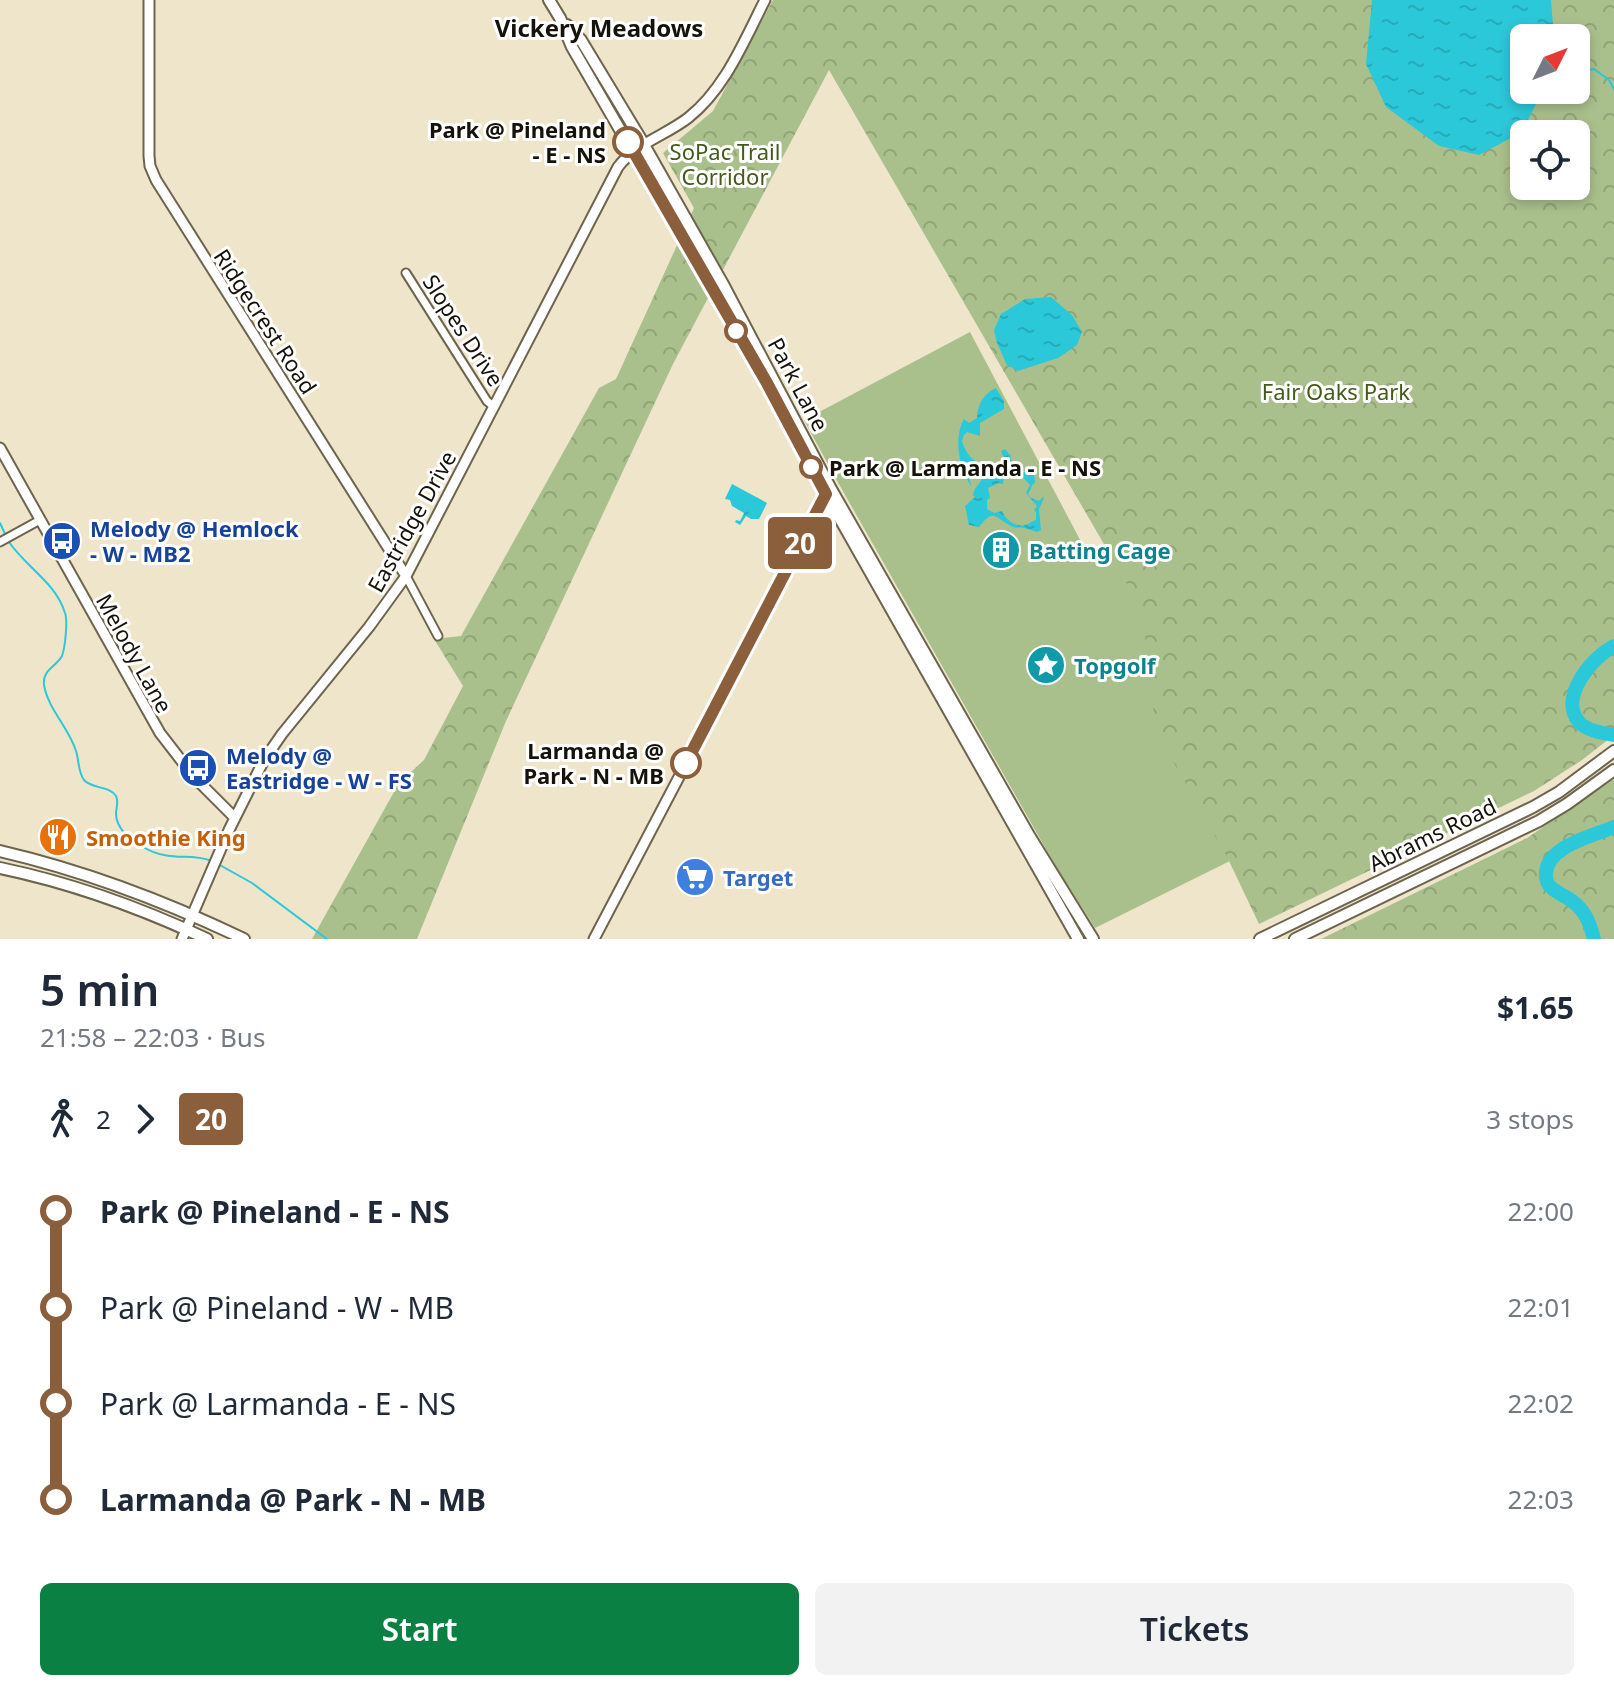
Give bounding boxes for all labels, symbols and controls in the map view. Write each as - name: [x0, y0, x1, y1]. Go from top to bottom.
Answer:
- district label: Vickery Meadows: [495, 11, 703, 44]
- north arrow: [1510, 24, 1590, 104]
- map controls: [1510, 24, 1590, 200]
- place label: Park @ Pineland - E - NS: [429, 114, 606, 169]
- button: locate: [1510, 120, 1590, 200]
- marker: Park @ Pineland - E - NS: [613, 127, 643, 157]
- park label: SoPac Trail Corridor: [670, 136, 780, 191]
- street label: Ridgecrest Road: [208, 243, 324, 399]
- street label: Slopes Drive: [417, 268, 511, 392]
- unlabelled marker: [725, 320, 747, 342]
- street label: Park Lane: [762, 332, 836, 436]
- park label: Fair Oaks Park: [1262, 376, 1410, 406]
- street label: Eastridge Drive: [360, 445, 462, 597]
- place label: Park @ Larmanda - E - NS: [829, 452, 1101, 482]
- marker: Park @ Larmanda - E - NS: [800, 456, 822, 478]
- place label: Melody @ Hemlock - W - MB2: [90, 513, 299, 568]
- line badge: 20: [764, 517, 836, 569]
- bus stop icon: Melody @ Hemlock - W - MB2: [41, 520, 83, 562]
- text: 20: [784, 524, 816, 562]
- building icon: Batting Cage: [980, 529, 1022, 571]
- place label: Batting Cage: [1029, 535, 1171, 565]
- street label: Melody Lane: [90, 588, 180, 718]
- place icon: Topgolf: [1025, 644, 1067, 686]
- place label: Topgolf: [1074, 650, 1157, 680]
- place label: Larmanda @ Park - N - MB: [523, 735, 664, 790]
- place label: Melody @ Eastridge - W - FS: [226, 740, 412, 795]
- bus stop icon: Melody @ Eastridge - W - FS: [177, 747, 219, 789]
- marker: Larmanda @ Park - N - MB: [671, 748, 701, 778]
- street label: Abrams Road: [1363, 790, 1501, 878]
- restaurant icon: Smoothie King: [37, 816, 79, 858]
- place label: Smoothie King: [86, 822, 246, 852]
- supermarket icon: Target: [674, 856, 716, 898]
- place label: Target: [723, 862, 793, 892]
- text: 5 min: [40, 959, 159, 1019]
- text: $1.65: [1497, 987, 1574, 1028]
- text: 21:58 – 22:03 · Bus: [40, 1019, 265, 1055]
- icon: walk: [40, 1097, 84, 1141]
- icon: forward: [123, 1097, 167, 1141]
- text: 20: [195, 1100, 227, 1138]
- text: 2: [96, 1101, 111, 1137]
- text: 3 stops: [1486, 1101, 1574, 1137]
- text: Park @ Pineland - E - NS: [100, 1191, 450, 1232]
- text: 22:00: [1508, 1193, 1574, 1229]
- text: Park @ Pineland - W - MB: [100, 1287, 454, 1328]
- text: 22:01: [1508, 1289, 1574, 1325]
- text: Park @ Larmanda - E - NS: [100, 1383, 456, 1424]
- text: 22:02: [1508, 1385, 1574, 1421]
- text: Larmanda @ Park - N - MB: [100, 1479, 486, 1520]
- text: 22:03: [1508, 1481, 1574, 1517]
- button: Start: [40, 1583, 799, 1675]
- button: Tickets: [815, 1583, 1574, 1675]

